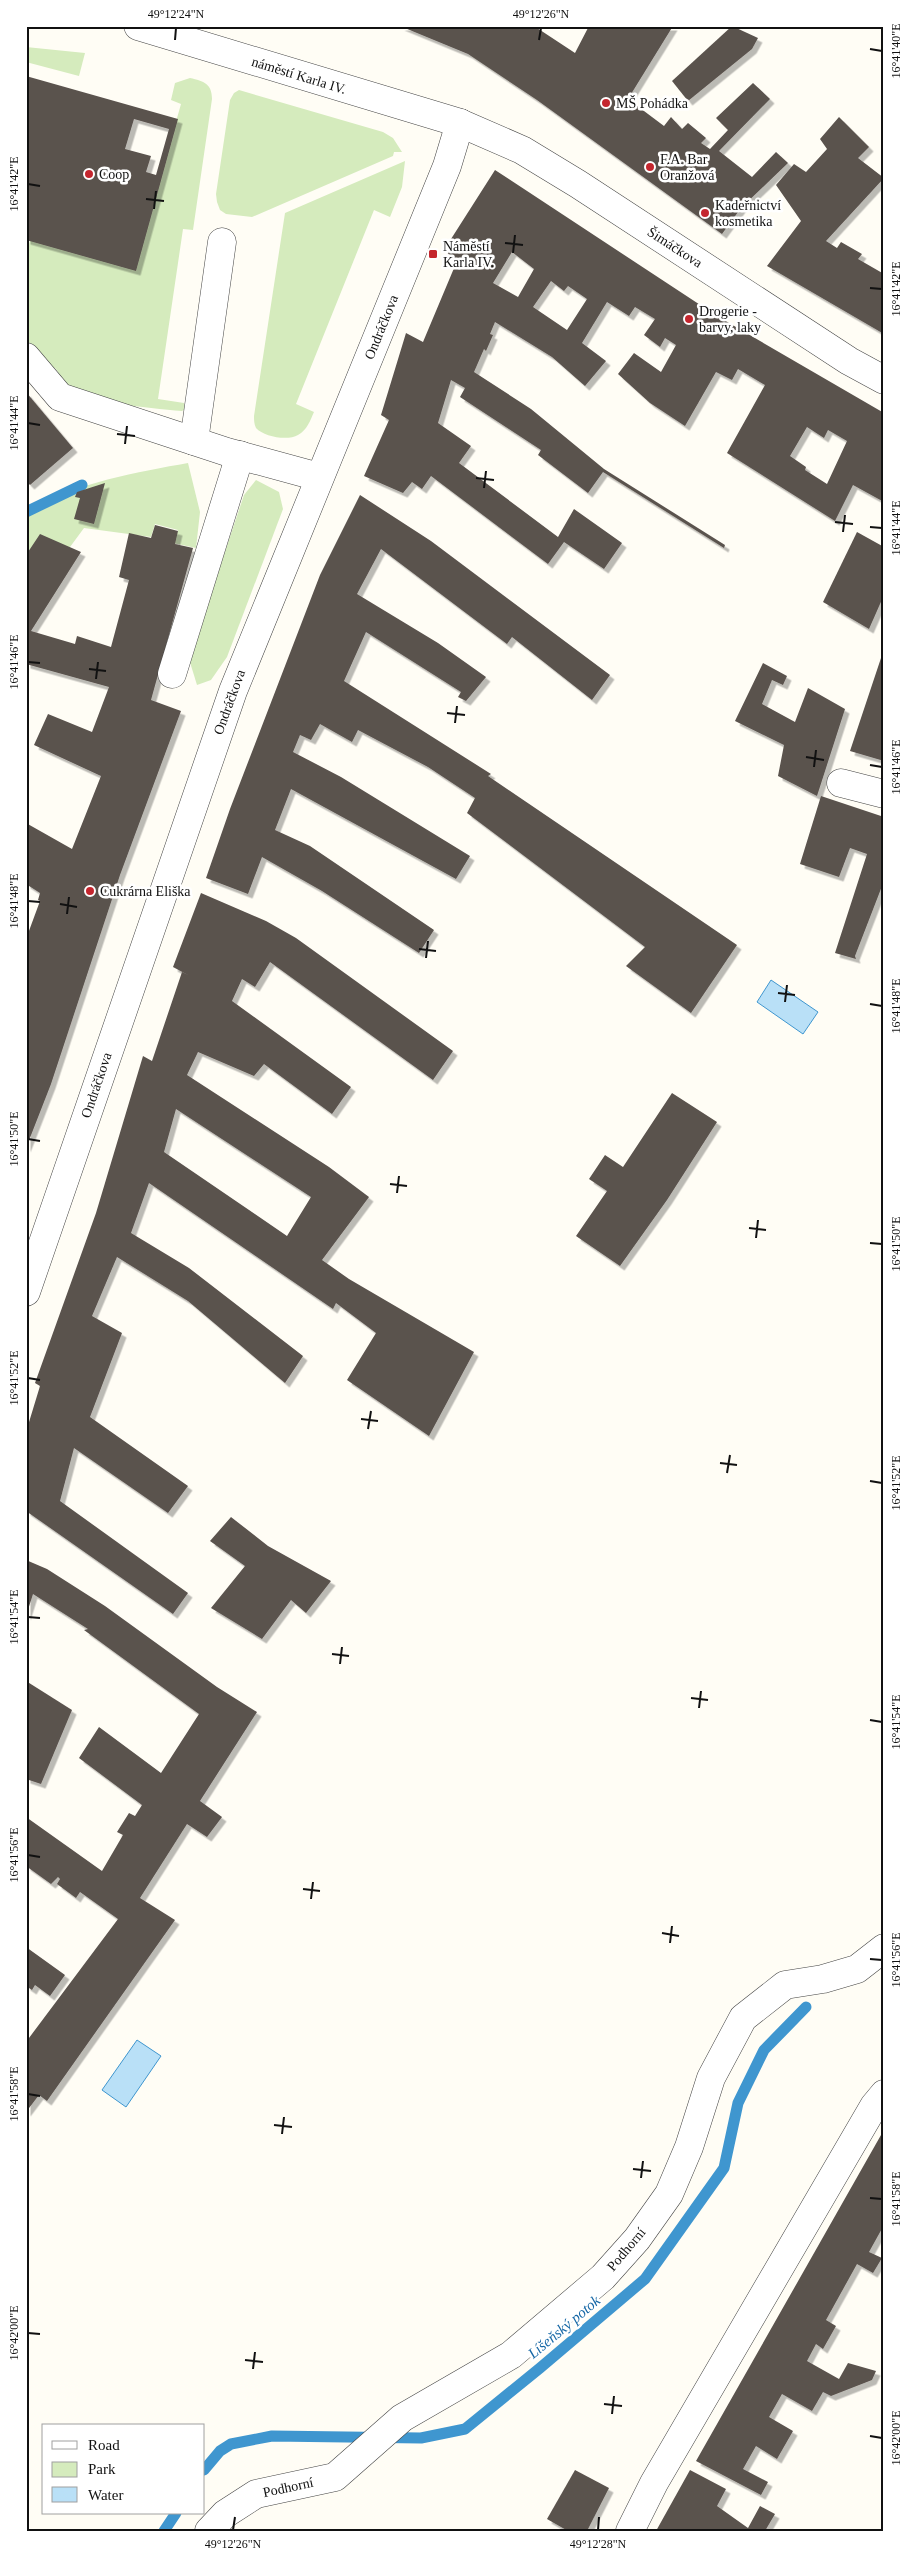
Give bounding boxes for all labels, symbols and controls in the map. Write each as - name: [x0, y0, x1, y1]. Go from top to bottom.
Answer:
- text: 49°12'24"N: [148, 7, 205, 21]
- text: 49°12'26"N: [513, 7, 570, 21]
- text: 16°41'40"E: [889, 23, 903, 79]
- street label: náměstí Karla IV.: [250, 54, 348, 97]
- place label: MŠ Pohádka: [616, 95, 689, 111]
- marker: MŠ Pohádka: [600, 97, 612, 109]
- place label: F.A. Bar Oranžová: [660, 152, 715, 183]
- text: 16°41'42"E: [7, 156, 21, 212]
- marker: F.A. Bar Oranžová: [644, 161, 656, 173]
- place label: Coop: [99, 167, 129, 182]
- marker: Coop: [83, 168, 95, 180]
- place label: Kadeřnictví kosmetika: [715, 198, 781, 229]
- marker: Kadeřnictví kosmetika: [699, 207, 711, 219]
- street label: Šimáčkova: [645, 223, 706, 271]
- place label: Náměstí Karla IV.: [443, 239, 494, 270]
- marker: Náměstí Karla IV.: [427, 248, 439, 260]
- text: 16°41'42"E: [889, 261, 903, 317]
- street label: Ondráčkova: [362, 292, 402, 362]
- place label: Drogerie - barvy, laky: [699, 304, 761, 335]
- marker: Drogerie - barvy, laky: [683, 313, 695, 325]
- text: 16°41'44"E: [7, 395, 21, 451]
- text: 16°41'44"E: [889, 500, 903, 556]
- text: 16°41'46"E: [7, 634, 21, 690]
- street label: Ondráčkova: [211, 667, 248, 737]
- text: 16°41'46"E: [889, 739, 903, 795]
- text: 16°41'48"E: [7, 873, 21, 929]
- place label: Cukrárna Eliška: [100, 884, 191, 899]
- marker: Cukrárna Eliška: [84, 885, 96, 897]
- text: 16°41'48"E: [889, 978, 903, 1034]
- street label: Ondráčkova: [78, 1050, 115, 1120]
- text: 16°41'50"E: [7, 1111, 21, 1167]
- text: 16°41'50"E: [889, 1216, 903, 1272]
- text: 16°41'52"E: [7, 1350, 21, 1406]
- text: 16°41'52"E: [889, 1455, 903, 1511]
- text: 16°41'54"E: [7, 1589, 21, 1645]
- text: 16°41'54"E: [889, 1694, 903, 1750]
- text: 16°41'56"E: [7, 1827, 21, 1883]
- text: 16°41'56"E: [889, 1932, 903, 1988]
- text: 16°41'58"E: [7, 2066, 21, 2122]
- text: 16°41'58"E: [889, 2171, 903, 2227]
- street label: Podhorní: [604, 2225, 649, 2274]
- water label: Líšeňský potok: [524, 2292, 603, 2362]
- text: 16°42'00"E: [7, 2305, 21, 2361]
- text: 16°42'00"E: [889, 2410, 903, 2466]
- legend: [42, 2424, 205, 2514]
- text: Road: [88, 2437, 120, 2453]
- text: Park: [88, 2461, 116, 2477]
- street label: Podhorní: [261, 2475, 315, 2500]
- text: Water: [88, 2487, 123, 2503]
- text: 49°12'26"N: [205, 2537, 262, 2551]
- text: 49°12'28"N: [570, 2537, 627, 2551]

